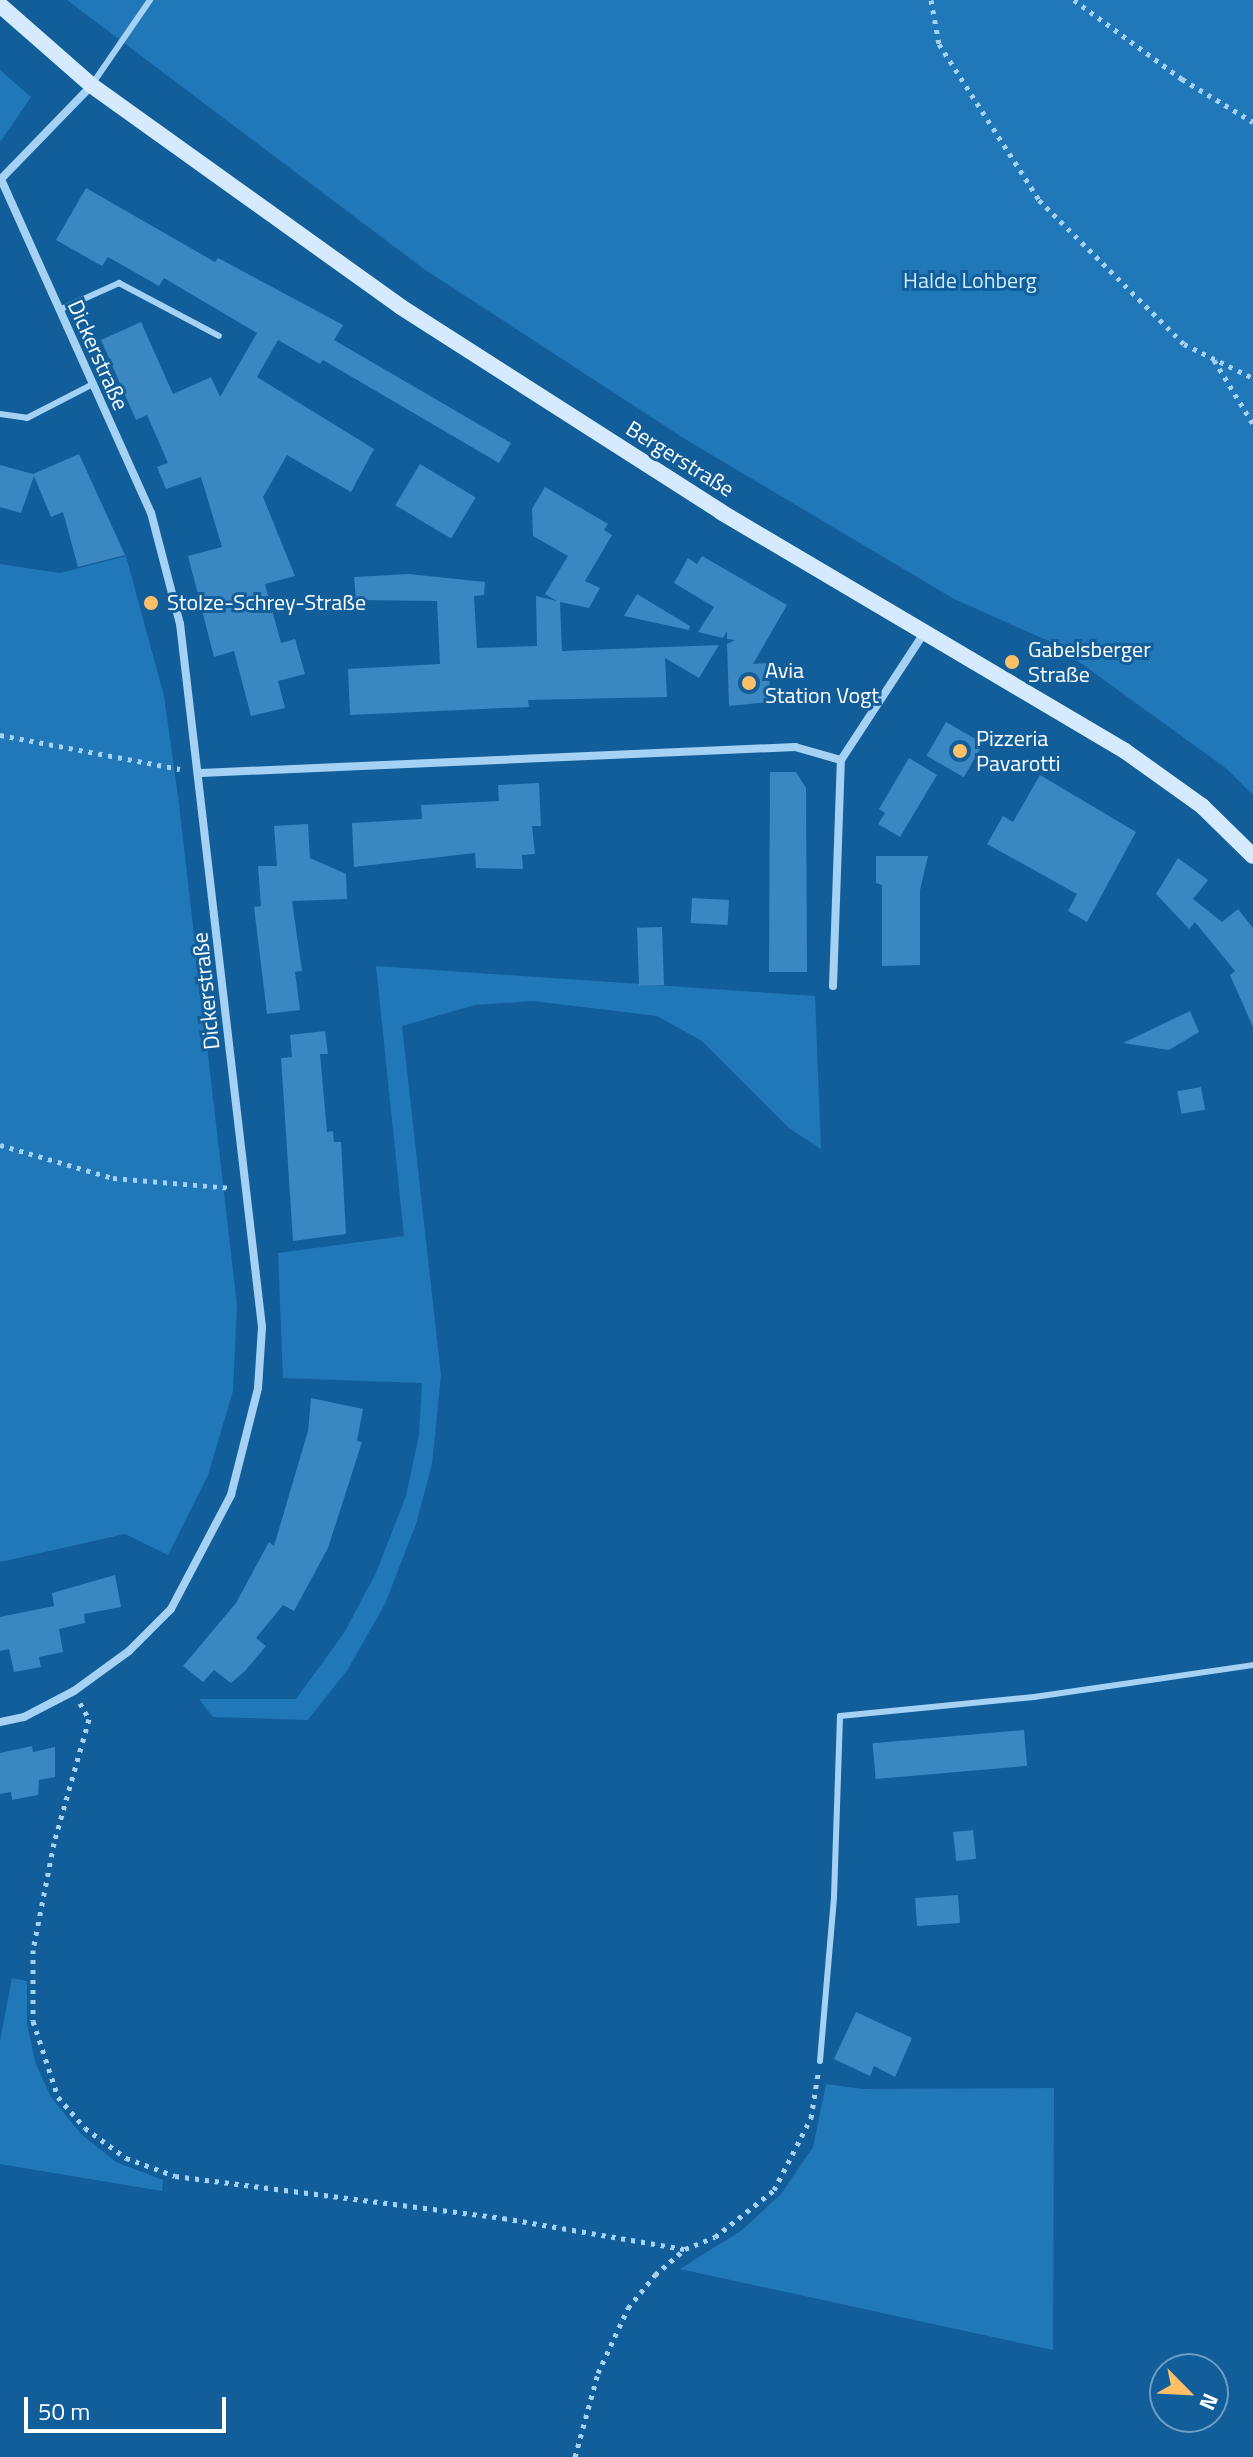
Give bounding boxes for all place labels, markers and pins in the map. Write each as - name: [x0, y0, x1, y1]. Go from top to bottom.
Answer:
- place label: Stolze-Schrey-Straße: [167, 590, 366, 616]
- marker: Stolze-Schrey-Straße: [142, 594, 160, 612]
- place label: Gabelsberger Straße: [1028, 636, 1151, 688]
- marker: Gabelsberger Straße: [1003, 653, 1021, 671]
- place label: Avia Station Vogt: [765, 657, 879, 708]
- marker: Avia Station Vogt: [740, 674, 758, 692]
- place label: Pizzeria Pavarotti: [976, 725, 1060, 776]
- marker: Pizzeria Pavarotti: [951, 742, 969, 760]

